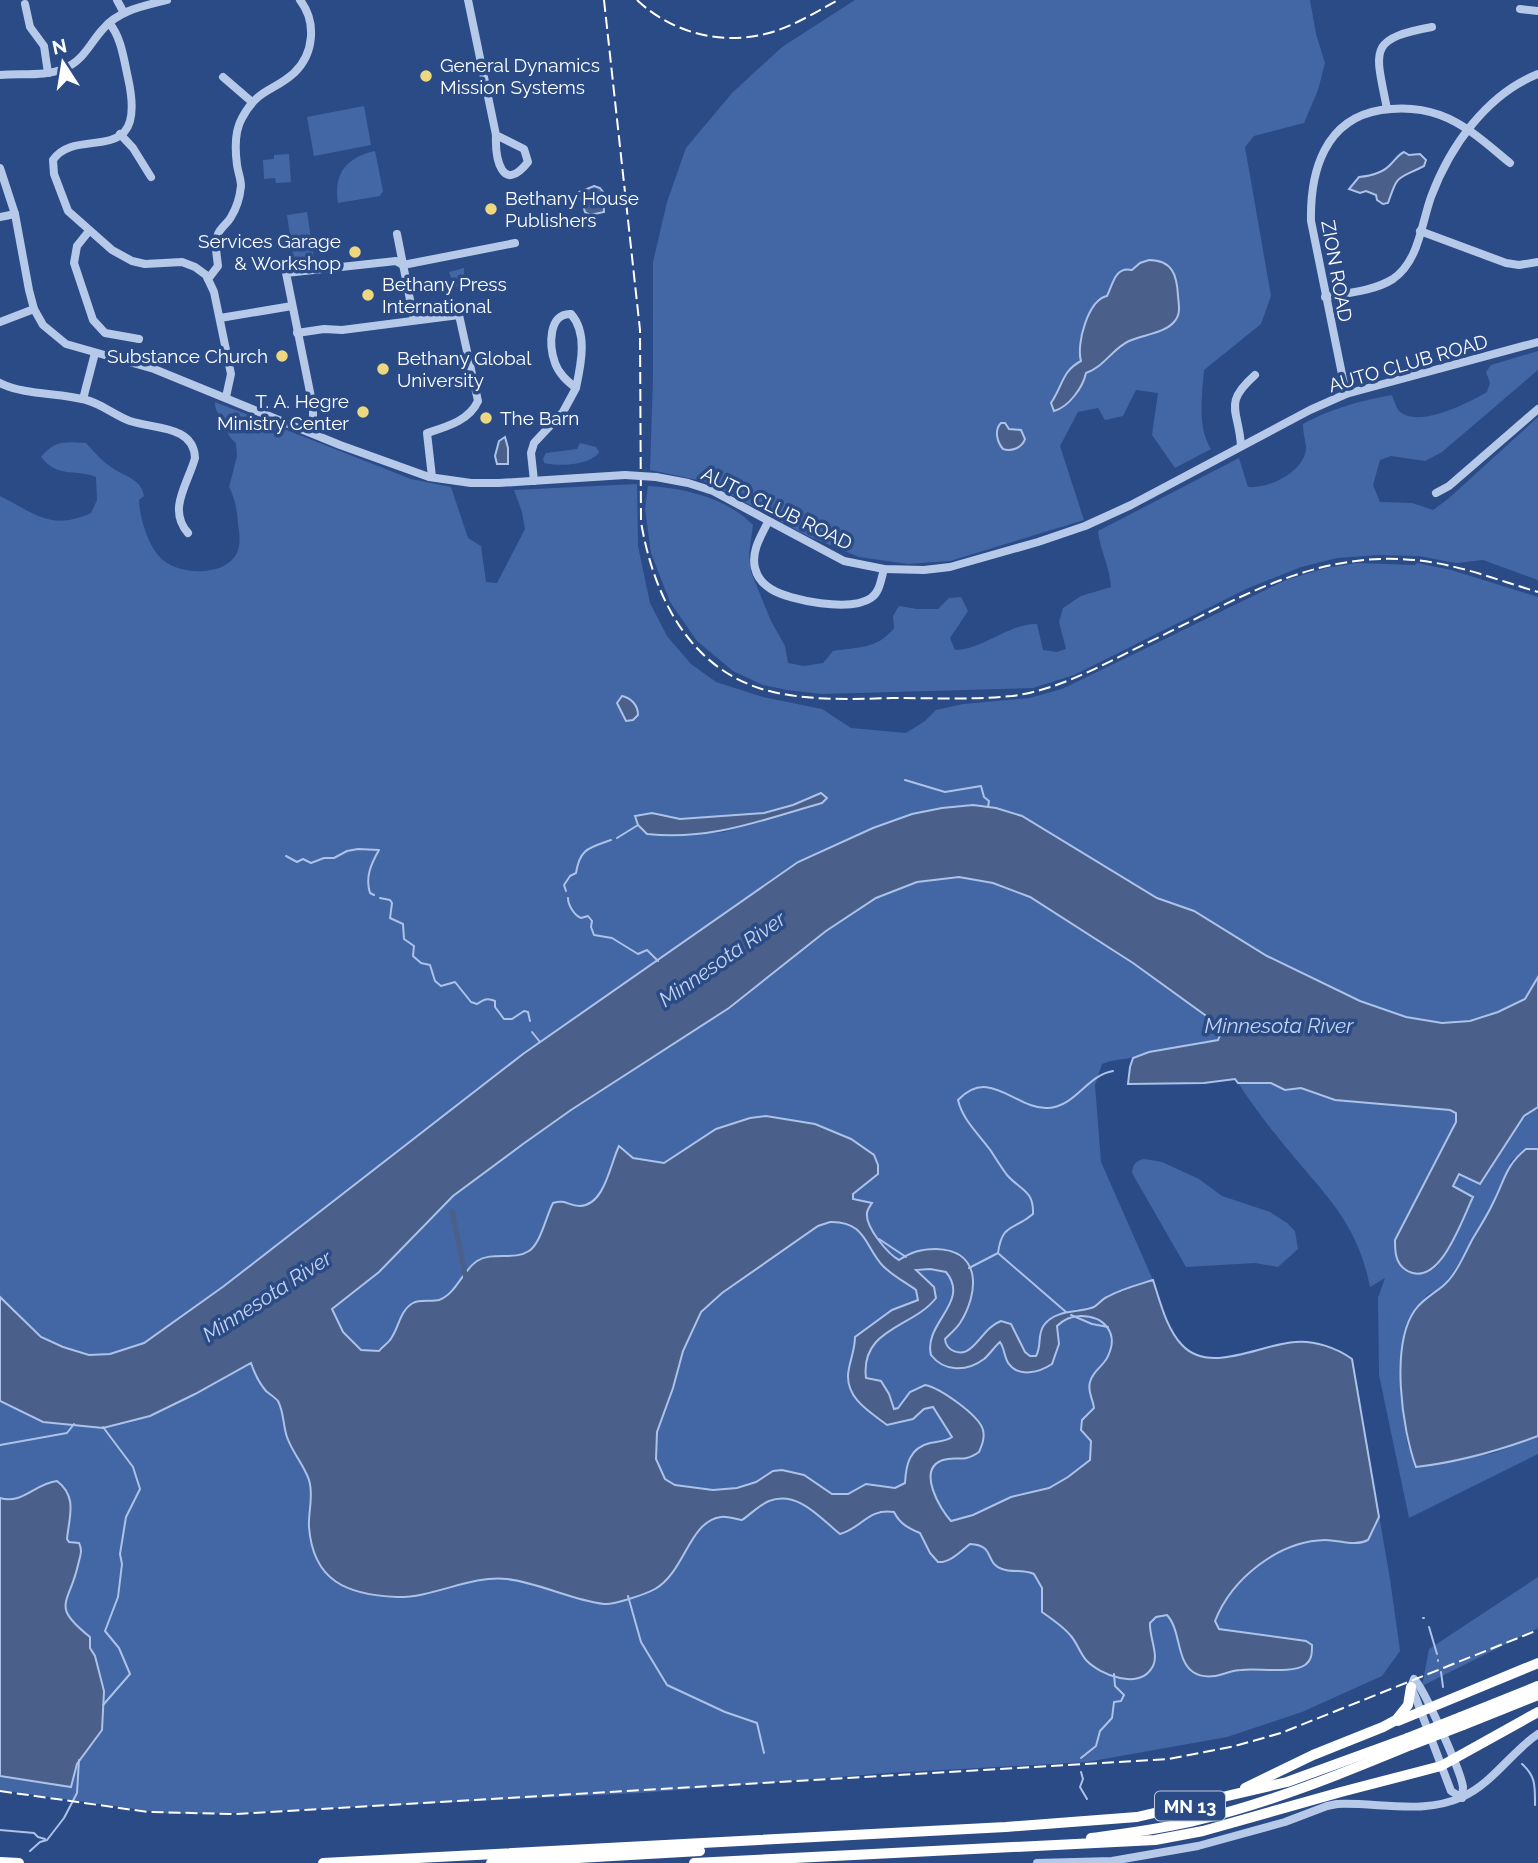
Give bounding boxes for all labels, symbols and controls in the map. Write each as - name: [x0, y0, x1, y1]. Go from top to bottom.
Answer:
- north arrow: [28, 28, 98, 98]
- text: N: [50, 34, 69, 59]
- place label: General Dynamics Mission Systems: [440, 54, 600, 98]
- marker: General Dynamics Mission Systems: [418, 68, 434, 84]
- place label: Bethany House Publishers: [505, 187, 639, 231]
- marker: Bethany House Publishers: [483, 201, 499, 217]
- street label: ZION ROAD: [1317, 218, 1357, 324]
- place label: Services Garage & Workshop: [198, 230, 341, 274]
- marker: Services Garage & Workshop: [347, 244, 363, 260]
- place label: Bethany Press International: [382, 273, 507, 317]
- marker: Bethany Press International: [360, 287, 376, 303]
- street label: AUTO CLUB ROAD: [1326, 330, 1490, 396]
- place label: Substance Church: [107, 345, 268, 367]
- place label: Bethany Global University: [397, 347, 532, 391]
- marker: Substance Church: [274, 348, 290, 364]
- marker: Bethany Global University: [375, 361, 391, 377]
- place label: T. A. Hegre Ministry Center: [217, 390, 349, 434]
- marker: T. A. Hegre Ministry Center: [355, 404, 371, 420]
- place label: The Barn: [500, 407, 579, 429]
- marker: The Barn: [478, 410, 494, 426]
- street label: AUTO CLUB ROAD: [698, 462, 856, 554]
- water label: Minnesota River: [654, 906, 791, 1012]
- water label: Minnesota River: [1205, 1013, 1354, 1038]
- water label: Minnesota River: [198, 1245, 337, 1347]
- road number: MN 13: [1155, 1792, 1225, 1820]

